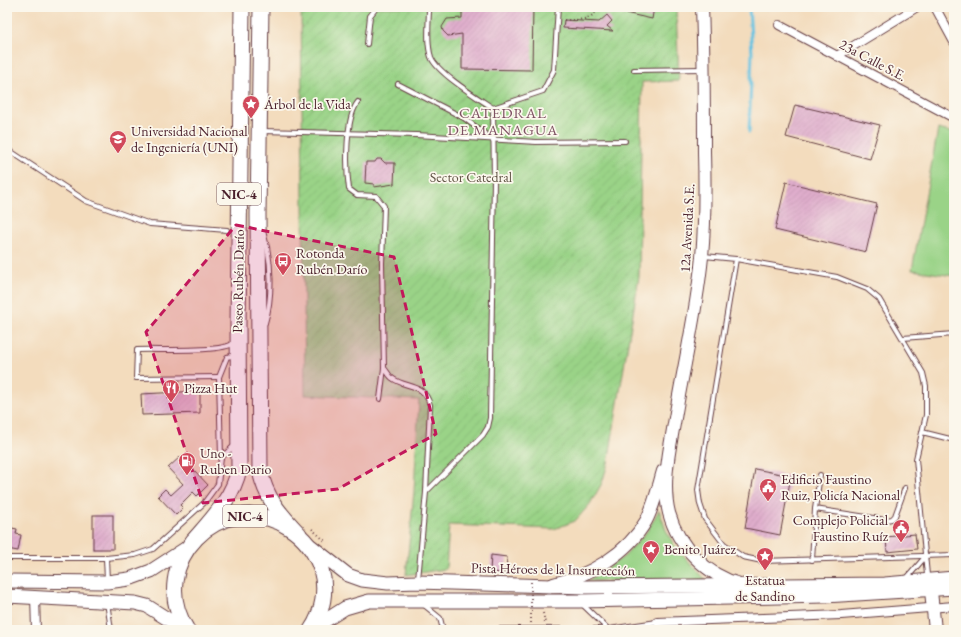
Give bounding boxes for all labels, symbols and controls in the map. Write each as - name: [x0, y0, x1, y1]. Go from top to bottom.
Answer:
- street label: 23a Calle S.E.: [836, 35, 910, 85]
- place icon: Árbol de la Vida: [241, 94, 261, 119]
- place label: Árbol de la Vida: [263, 95, 351, 113]
- district label: CATEDRAL DE MANAGUA: [448, 103, 558, 139]
- place label: Universidad Nacional de Ingeniería (UNI): [131, 122, 248, 156]
- school or university icon: Universidad Nacional de Ingeniería (UNI): [108, 129, 128, 154]
- park label: Sector Catedral: [430, 168, 513, 186]
- road number: NIC-4: [217, 183, 261, 205]
- street label: 12a Avenida S.E.: [676, 183, 698, 273]
- street label: Paseo Rubén Darío: [228, 229, 248, 333]
- place label: Rotonda Rubén Darío: [296, 244, 367, 278]
- bus stop icon: Rotonda Rubén Darío: [273, 251, 293, 276]
- restaurant icon: Pizza Hut: [161, 378, 181, 403]
- place label: Pizza Hut: [184, 379, 238, 397]
- place label: Uno - Ruben Dario: [200, 444, 271, 478]
- fuel station icon: Uno - Ruben Dario: [177, 451, 197, 476]
- place label: Edificio Faustino Ruiz, Policía Nacional: [781, 470, 901, 504]
- public building icon: Edificio Faustino Ruiz, Policía Nacional: [758, 477, 778, 502]
- road number: NIC-4: [223, 505, 267, 527]
- place label: Complejo Policial Faustino Ruíz: [793, 511, 889, 545]
- public building icon: Complejo Policial Faustino Ruíz: [891, 518, 911, 543]
- place icon: Benito Juárez: [641, 539, 661, 564]
- place label: Benito Juárez: [664, 540, 736, 558]
- place icon: Estatua de Sandino: [755, 546, 775, 571]
- street label: Pista Héroes de la Insurrección: [471, 559, 636, 579]
- place label: Estatua de Sandino: [735, 571, 795, 605]

